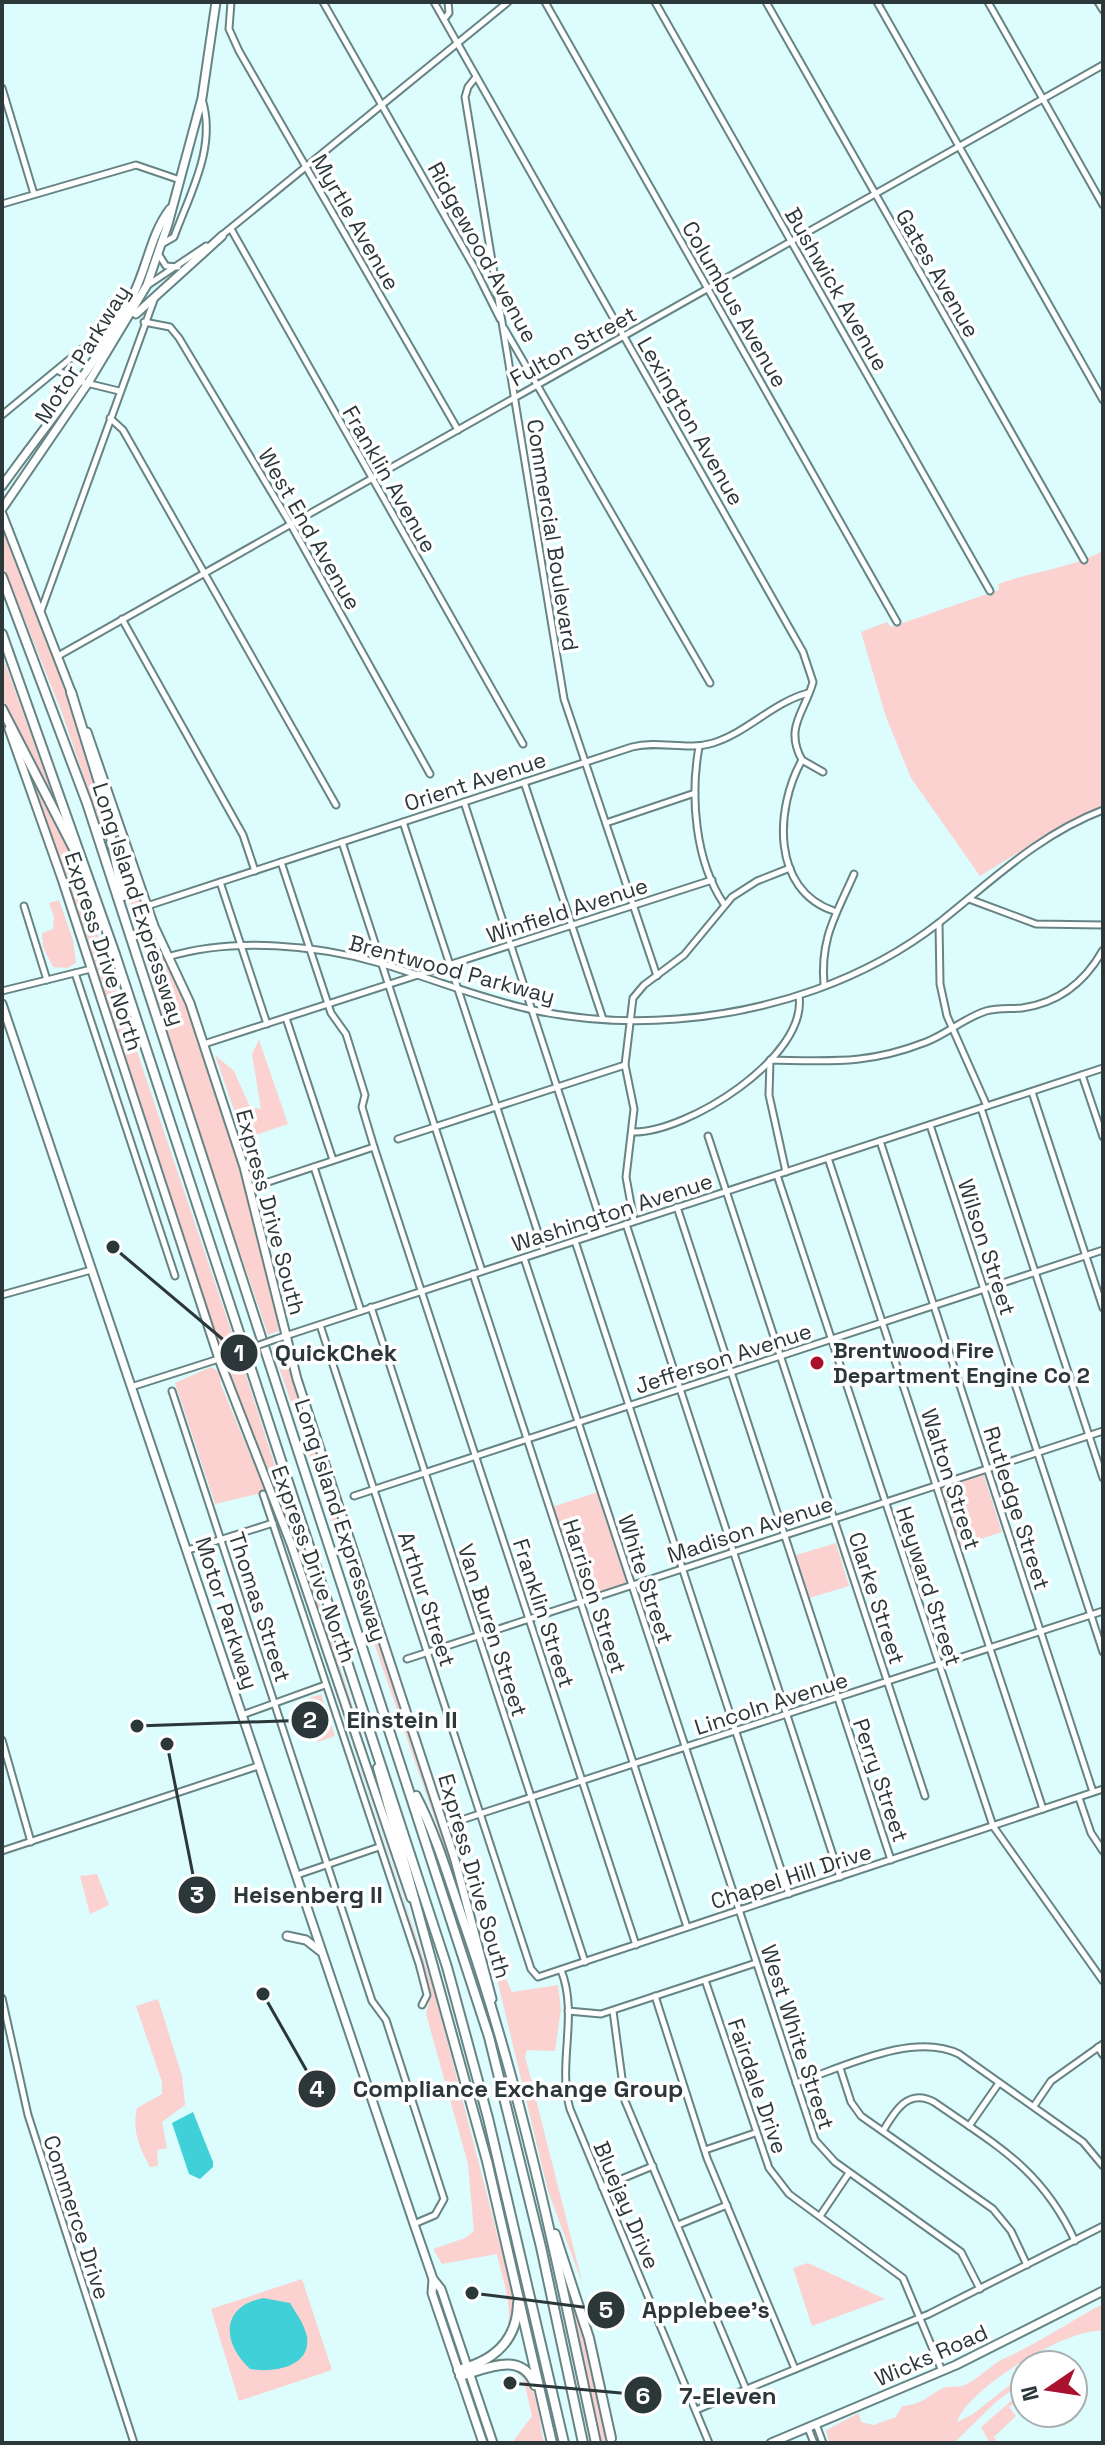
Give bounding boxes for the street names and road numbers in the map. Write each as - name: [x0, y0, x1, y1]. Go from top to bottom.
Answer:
- street label: Myrtle Avenue: [306, 149, 406, 295]
- street label: Ridgewood Avenue: [422, 157, 544, 347]
- street label: Bushwick Avenue: [779, 202, 895, 376]
- street label: Gates Avenue: [890, 204, 986, 342]
- street label: Columbus Avenue: [676, 216, 794, 392]
- street label: Motor Parkway: [28, 279, 136, 429]
- street label: Fulton Street: [505, 300, 641, 392]
- street label: Lexington Avenue: [631, 332, 751, 510]
- street label: Franklin Avenue: [337, 401, 443, 557]
- street label: Commercial Boulevard: [521, 417, 585, 653]
- street label: West End Avenue: [252, 443, 368, 615]
- street label: Orient Avenue: [400, 745, 550, 817]
- street label: Long Island Expressway: [86, 779, 192, 1029]
- street label: Express Drive North: [59, 848, 149, 1054]
- street label: Winfield Avenue: [483, 871, 651, 949]
- street label: Brentwood Parkway: [346, 928, 558, 1010]
- street label: Express Drive South: [230, 1106, 312, 1318]
- street label: Washington Avenue: [508, 1166, 716, 1258]
- street label: Wilson Street: [952, 1175, 1022, 1319]
- street label: Jefferson Avenue: [631, 1316, 815, 1400]
- street label: Long Island Expressway: [288, 1395, 394, 1645]
- street label: Walton Street: [915, 1405, 987, 1553]
- street label: Rutledge Street: [977, 1423, 1057, 1593]
- street label: Express Drive North: [265, 1462, 363, 1666]
- street label: Madison Avenue: [664, 1489, 836, 1569]
- street label: Heyward Street: [890, 1503, 968, 1669]
- street label: White Street: [612, 1511, 680, 1647]
- street label: Harrison Street: [557, 1515, 633, 1677]
- street label: Thomas Street: [223, 1528, 297, 1686]
- street label: Arthur Street: [392, 1528, 462, 1670]
- street label: Clarke Street: [842, 1528, 912, 1668]
- street label: Motor Parkway: [189, 1533, 265, 1693]
- street label: Franklin Street: [507, 1535, 581, 1691]
- street label: Van Buren Street: [452, 1540, 534, 1720]
- street label: Lincoln Avenue: [691, 1665, 851, 1741]
- street label: Perry Street: [847, 1715, 915, 1845]
- street label: Express Drive South: [432, 1770, 518, 1982]
- street label: Chapel Hill Drive: [707, 1837, 875, 1915]
- street label: West White Street: [755, 1941, 841, 2133]
- street label: Fairdale Drive: [722, 2015, 794, 2157]
- street label: Commerce Drive: [37, 2131, 117, 2303]
- street label: Bluejay Drive: [588, 2137, 666, 2273]
- street label: Wicks Road: [870, 2318, 992, 2392]

